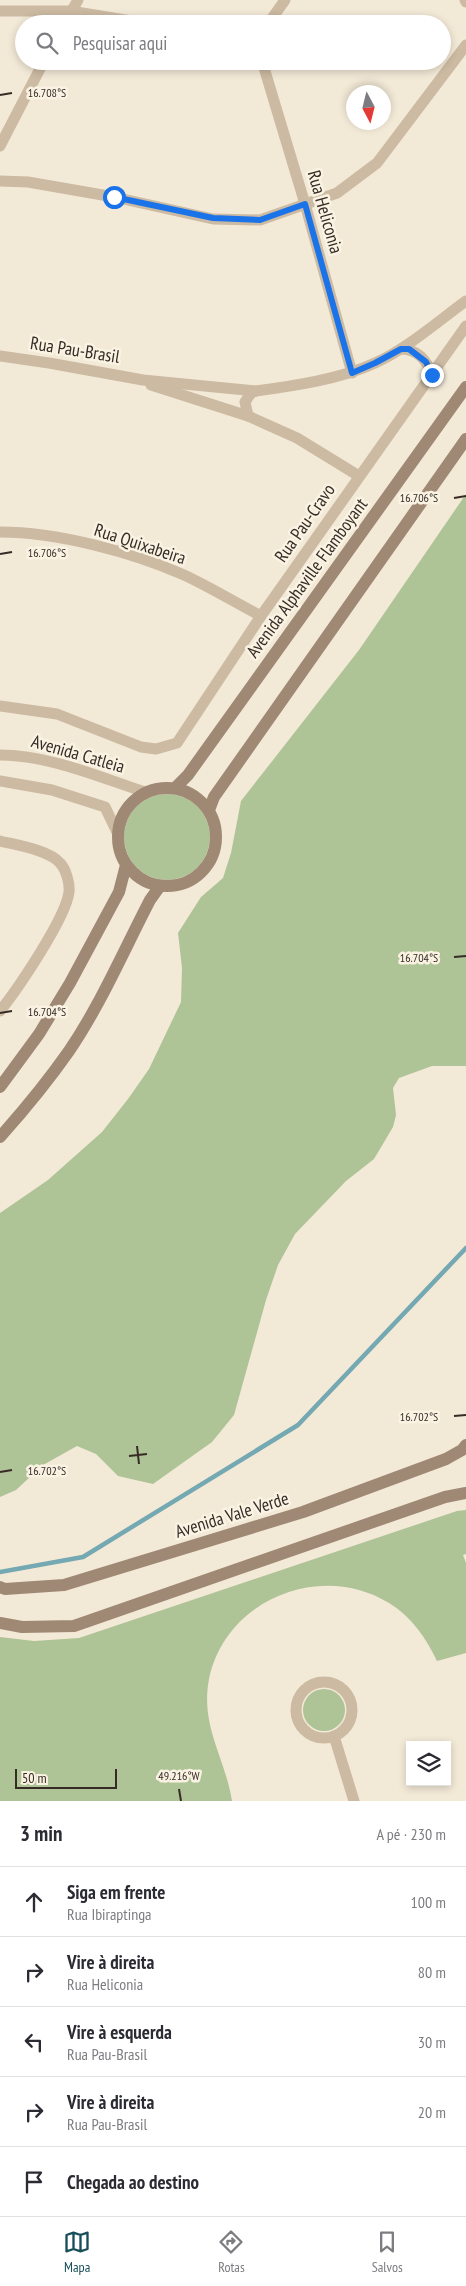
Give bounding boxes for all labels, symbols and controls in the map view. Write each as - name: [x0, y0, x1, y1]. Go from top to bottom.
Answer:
- search box: [15, 15, 451, 70]
- icon: search: [33, 29, 61, 57]
- text: Pesquisar aqui: [73, 31, 167, 55]
- text: 16.708°S: [28, 85, 66, 100]
- north arrow: [346, 85, 391, 130]
- street label: Rua Heliconia: [303, 168, 348, 256]
- route start: [103, 186, 126, 209]
- street label: Rua Pau-Brasil: [29, 331, 122, 368]
- route end: [421, 364, 444, 387]
- street label: Rua Pau-Cravo: [269, 479, 340, 566]
- text: 16.706°S: [400, 490, 438, 505]
- street label: Avenida Alphaville Flamboyant: [241, 493, 372, 662]
- street label: Rua Quixabeira: [91, 518, 189, 569]
- text: 16.706°S: [28, 545, 66, 560]
- street label: Avenida Catleia: [29, 729, 127, 778]
- text: 16.704°S: [400, 950, 438, 965]
- text: 16.704°S: [28, 1004, 66, 1019]
- text: 16.702°S: [400, 1409, 438, 1424]
- text: 16.702°S: [28, 1463, 66, 1478]
- street label: Avenida Vale Verde: [172, 1486, 291, 1543]
- map controls: [406, 1741, 451, 1786]
- button: layers: [406, 1741, 451, 1786]
- scale bar: [15, 1766, 118, 1789]
- text: 49.216°W: [158, 1768, 200, 1783]
- text: 50 m: [22, 1769, 47, 1787]
- text: 3 min: [20, 1820, 62, 1847]
- text: A pé · 230 m: [376, 1824, 446, 1844]
- text: Siga em frente: [67, 1880, 165, 1904]
- icon: ahead: [20, 1888, 48, 1916]
- text: 100 m: [411, 1892, 446, 1912]
- text: Rua Ibiraptinga: [67, 1904, 152, 1924]
- text: Vire à direita: [67, 1950, 154, 1974]
- icon: right: [20, 1958, 48, 1986]
- text: 80 m: [418, 1962, 446, 1982]
- text: Rua Heliconia: [67, 1974, 143, 1994]
- text: Vire à esquerda: [67, 2020, 172, 2044]
- icon: left: [20, 2028, 48, 2056]
- text: 30 m: [418, 2032, 446, 2052]
- text: Rua Pau-Brasil: [67, 2044, 147, 2064]
- text: Vire à direita: [67, 2090, 154, 2114]
- icon: right: [20, 2098, 48, 2126]
- text: 20 m: [418, 2102, 446, 2122]
- text: Rua Pau-Brasil: [67, 2114, 147, 2134]
- icon: arrive: [20, 2168, 48, 2196]
- text: Chegada ao destino: [67, 2170, 199, 2194]
- tab: Mapa: [63, 2228, 91, 2276]
- tab: Rotas: [217, 2228, 245, 2276]
- tab: Salvos: [372, 2228, 403, 2276]

